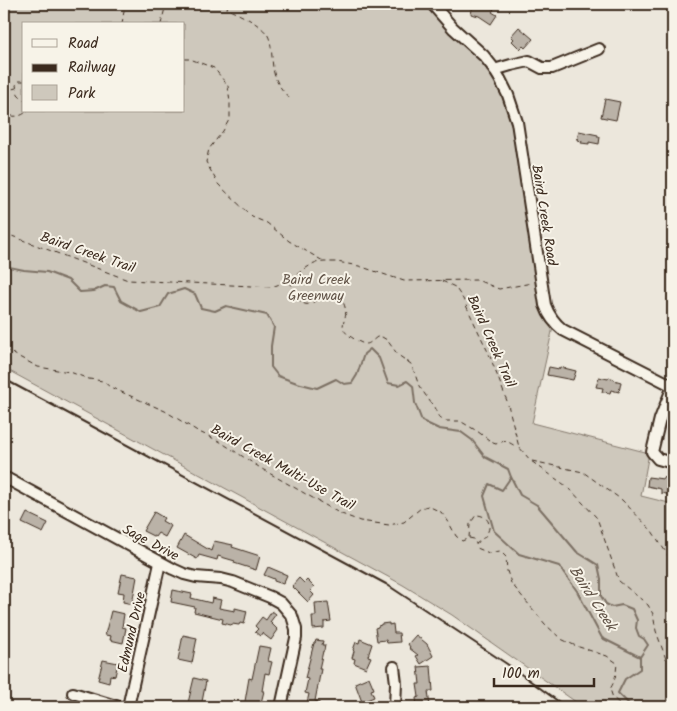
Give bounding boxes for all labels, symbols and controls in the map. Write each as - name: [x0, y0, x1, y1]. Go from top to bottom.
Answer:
- legend: [22, 22, 185, 112]
- text: Road: [68, 32, 99, 56]
- text: Railway: [68, 56, 116, 80]
- text: Park: [68, 82, 96, 106]
- street label: Baird Creek Road: [525, 163, 563, 268]
- street label: Baird Creek Trail: [37, 226, 139, 280]
- park label: Baird Creek Greenway: [282, 269, 351, 307]
- street label: Baird Creek Trail: [461, 292, 522, 392]
- street label: Baird Creek Multi-Use Trail: [206, 419, 359, 517]
- street label: Sage Drive: [118, 519, 184, 567]
- water label: Baird Creek: [562, 561, 623, 637]
- street label: Edmund Drive: [112, 589, 152, 675]
- scale bar: [494, 656, 594, 688]
- text: 100 m: [502, 662, 540, 686]

